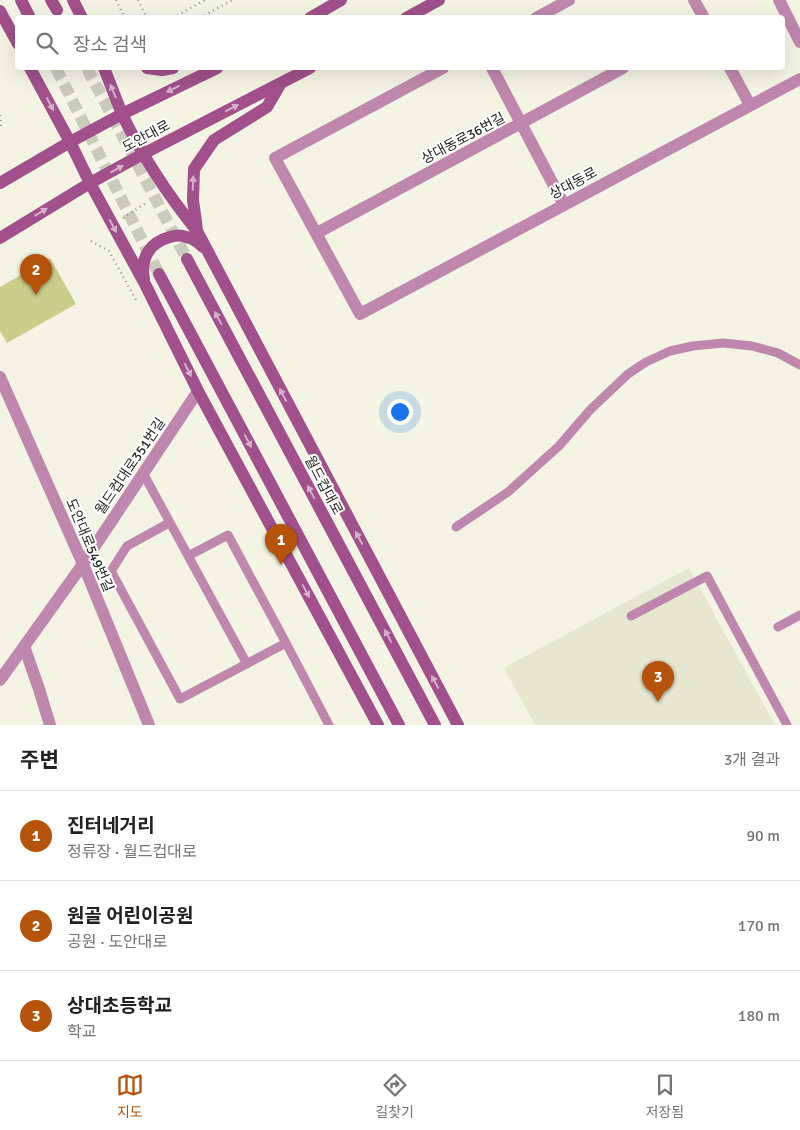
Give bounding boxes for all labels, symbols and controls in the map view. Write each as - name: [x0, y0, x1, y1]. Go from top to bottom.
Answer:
- search box: [15, 15, 785, 70]
- icon: search: [33, 29, 61, 57]
- text: 장소 검색: [73, 33, 147, 57]
- one-way arrow: [109, 83, 117, 98]
- one-way arrow: [166, 85, 180, 93]
- one-way arrow: [46, 98, 55, 111]
- one-way arrow: [225, 104, 240, 112]
- street label: 상대동로36번길: [418, 109, 508, 168]
- street label: 도안대로: [119, 117, 173, 156]
- one-way arrow: [110, 164, 123, 173]
- street label: 상대동로: [546, 164, 600, 203]
- one-way arrow: [190, 174, 198, 190]
- one-way arrow: [35, 208, 48, 217]
- one-way arrow: [109, 219, 117, 233]
- pin: 2: [20, 254, 52, 295]
- one-way arrow: [214, 311, 222, 325]
- one-way arrow: [184, 363, 192, 377]
- one-way arrow: [279, 388, 288, 401]
- your location: [387, 399, 413, 425]
- street label: 월드컵대로351번길: [92, 415, 169, 518]
- one-way arrow: [244, 433, 252, 448]
- street label: 월드컵대로: [301, 453, 346, 518]
- one-way arrow: [307, 485, 315, 499]
- street label: 도안대로549번길: [62, 496, 117, 595]
- pin: 1: [265, 524, 297, 565]
- one-way arrow: [355, 532, 364, 545]
- one-way arrow: [302, 583, 310, 598]
- one-way arrow: [383, 629, 392, 642]
- pin: 3: [642, 661, 674, 702]
- one-way arrow: [431, 675, 440, 689]
- text: 주변: [20, 747, 59, 773]
- text: 3개 결과: [724, 750, 780, 770]
- text: 진터네거리: [67, 814, 154, 838]
- text: 1: [32, 826, 40, 846]
- text: 90 m: [746, 826, 780, 846]
- text: 정류장 · 월드컵대로: [67, 842, 197, 862]
- text: 원골 어린이공원: [67, 904, 194, 928]
- text: 2: [32, 916, 40, 936]
- text: 170 m: [738, 916, 780, 936]
- text: 공원 · 도안대로: [67, 932, 167, 952]
- text: 상대초등학교: [67, 994, 172, 1018]
- text: 3: [32, 1006, 40, 1026]
- text: 180 m: [738, 1006, 780, 1026]
- text: 학교: [67, 1022, 96, 1042]
- tab: 지도: [116, 1071, 144, 1121]
- tab: 길찾기: [375, 1071, 414, 1121]
- tab: 저장됨: [646, 1071, 684, 1121]

